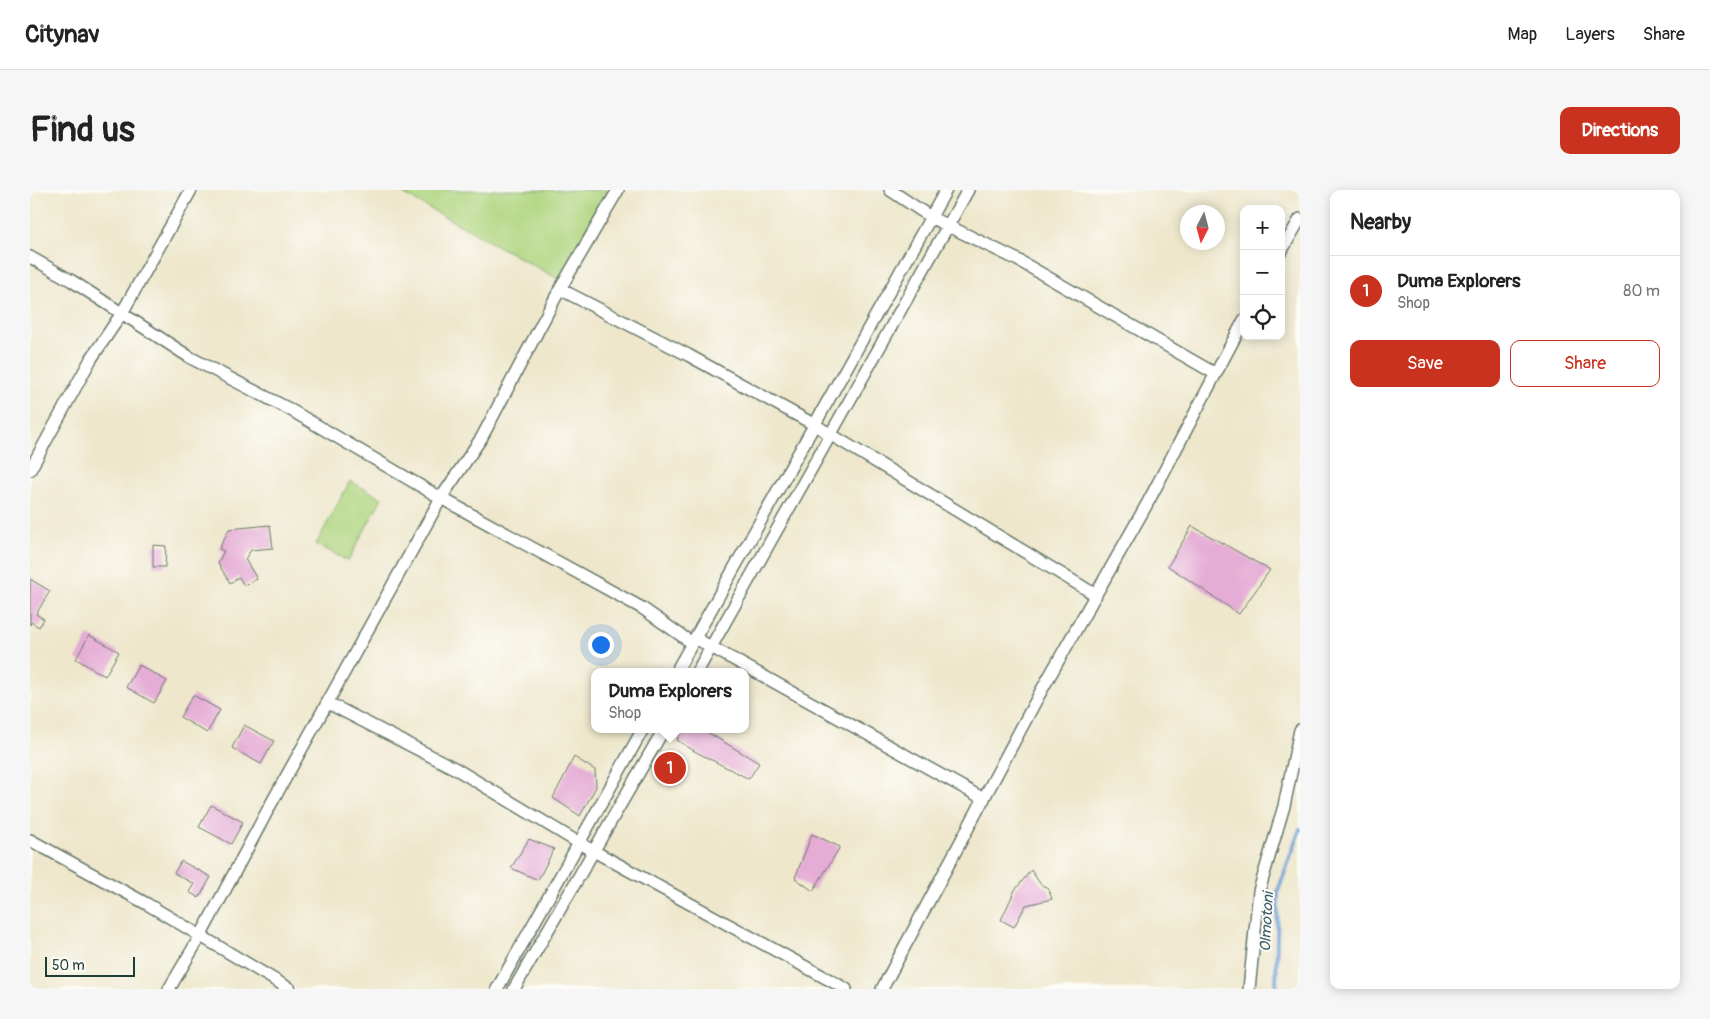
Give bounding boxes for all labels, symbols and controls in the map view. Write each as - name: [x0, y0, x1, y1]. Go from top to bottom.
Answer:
- text: Citynav: [25, 20, 100, 49]
- text: Map: [1508, 23, 1537, 46]
- text: Layers: [1565, 23, 1615, 46]
- text: Share: [1643, 23, 1685, 46]
- button: Directions: [1560, 107, 1680, 154]
- text: Find us: [30, 108, 135, 152]
- north arrow: [1180, 205, 1225, 250]
- map controls: [1240, 205, 1285, 340]
- button: +: [1240, 205, 1285, 250]
- text: Nearby: [1350, 209, 1411, 236]
- button: −: [1240, 250, 1285, 295]
- text: Duma Explorers: [1397, 269, 1521, 293]
- text: 1: [1363, 281, 1369, 301]
- text: 80 m: [1623, 281, 1660, 301]
- text: Shop: [1397, 293, 1430, 313]
- button: locate: [1240, 295, 1285, 340]
- button: Save: [1350, 340, 1500, 387]
- button: Share: [1510, 340, 1660, 387]
- your location: [588, 632, 614, 658]
- popup: [591, 668, 749, 733]
- text: Duma Explorers: [608, 679, 732, 703]
- text: Shop: [608, 703, 641, 723]
- pin: 1: [654, 749, 686, 787]
- water label: Olmotoni: [1256, 889, 1278, 952]
- scale bar: [45, 954, 135, 977]
- text: 50 m: [52, 957, 85, 974]

